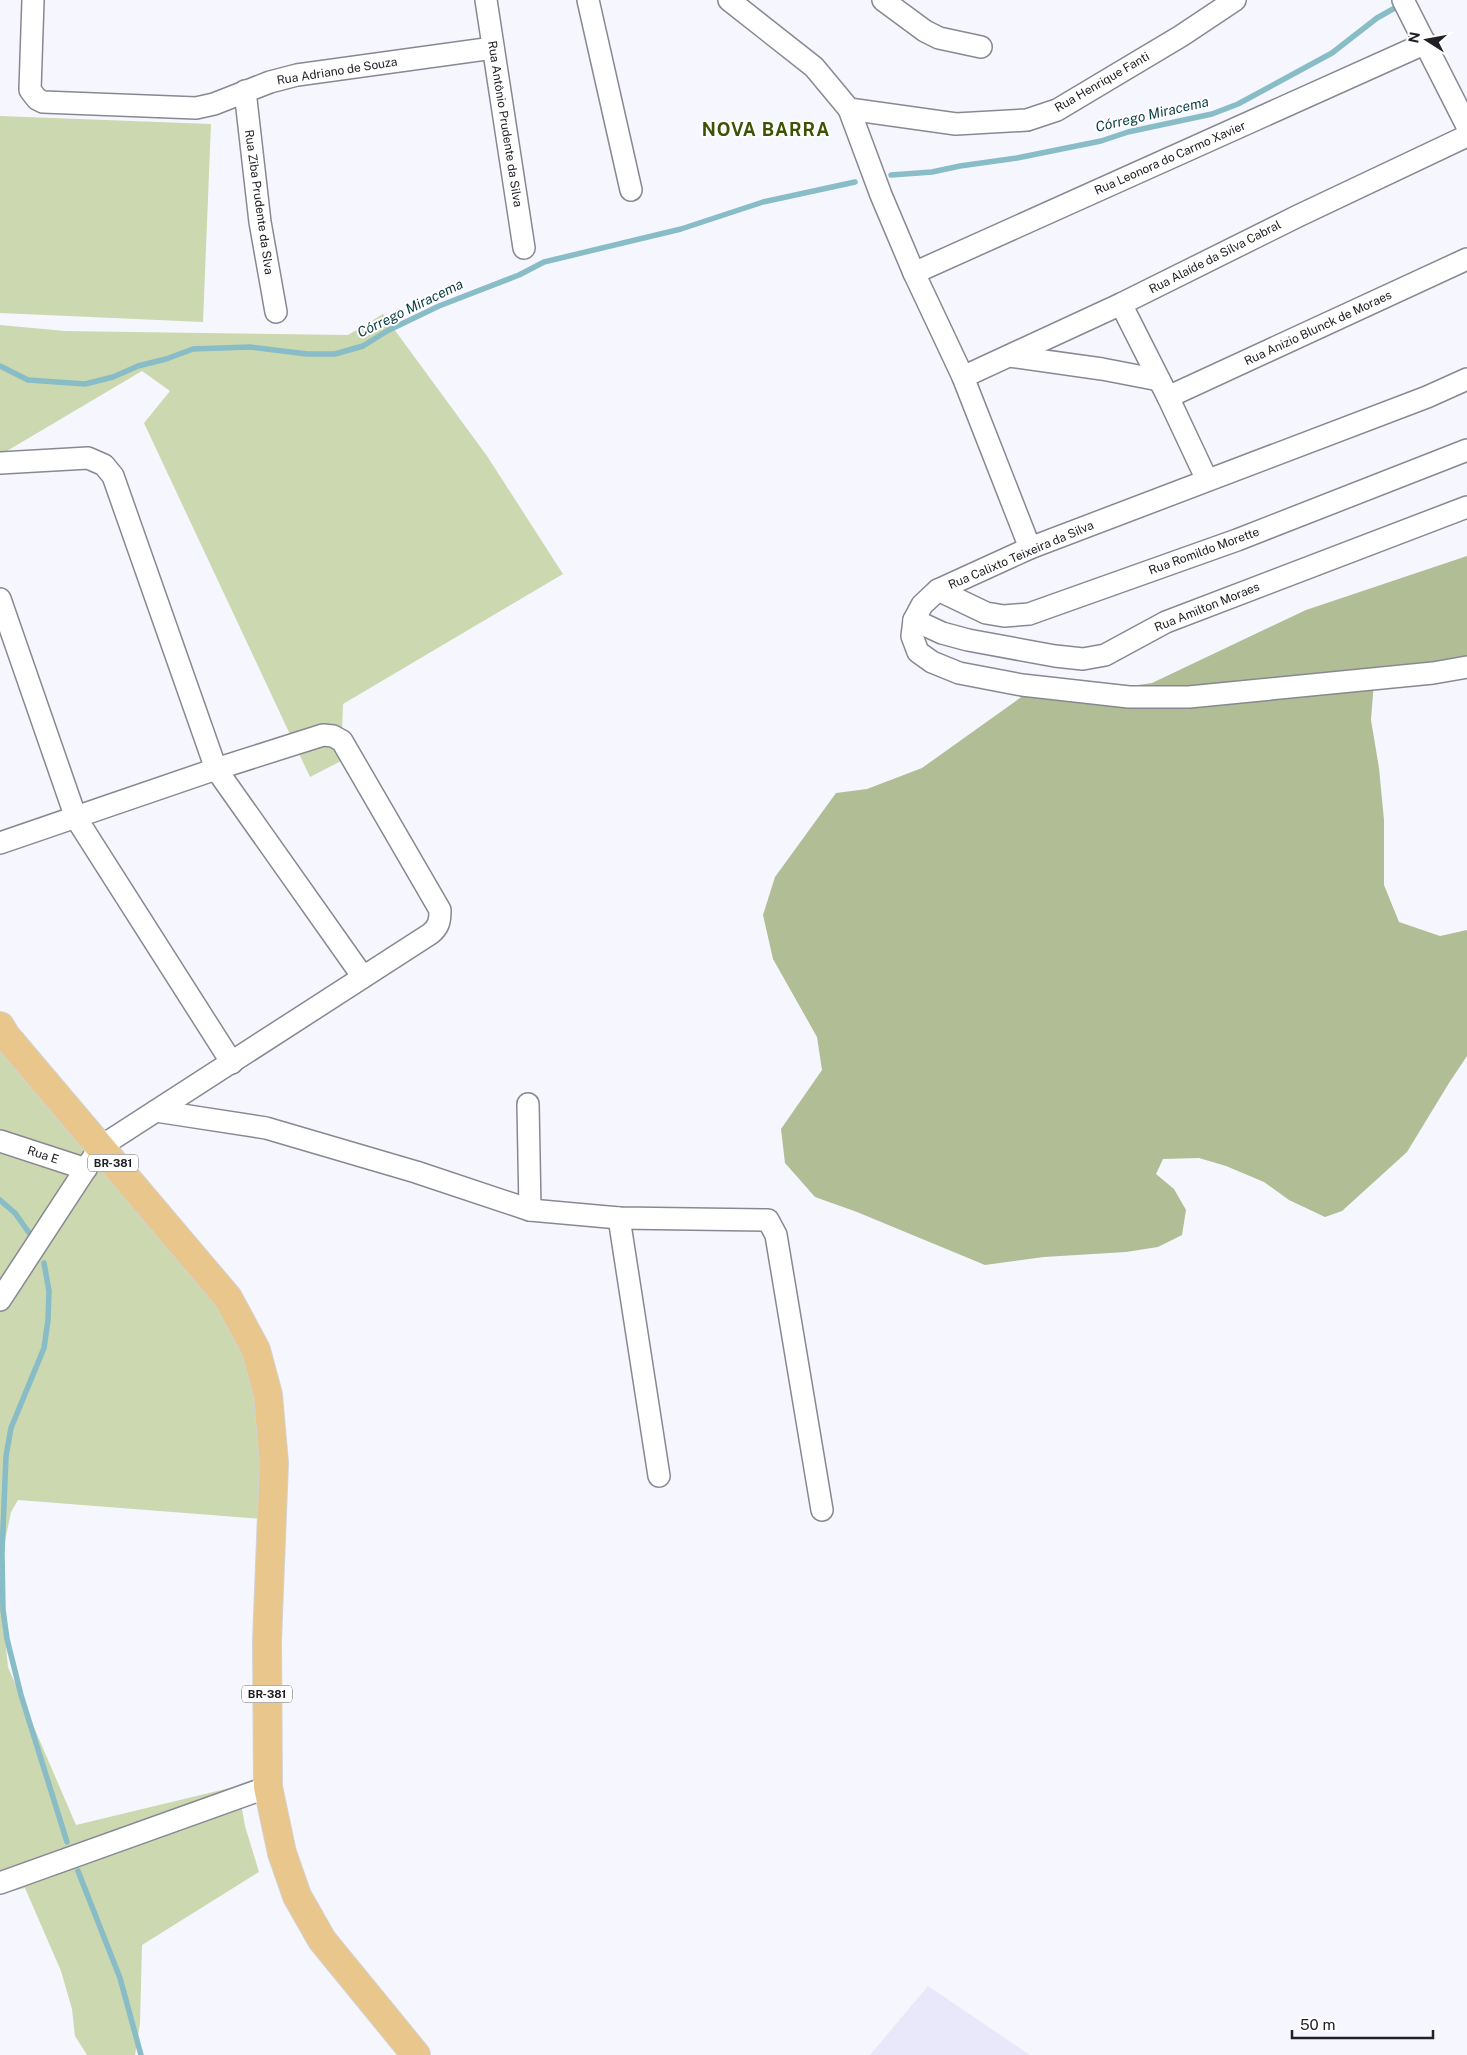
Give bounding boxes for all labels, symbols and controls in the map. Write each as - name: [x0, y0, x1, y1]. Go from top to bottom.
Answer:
- north arrow: [1402, 15, 1452, 65]
- text: N: [1405, 31, 1423, 44]
- street label: Rua Antônio Prudente da Silva: [485, 40, 525, 208]
- street label: Rua Henrique Fanti: [1052, 49, 1152, 115]
- street label: Rua Adriano de Souza: [276, 55, 398, 87]
- water label: Córrego Miracema: [1094, 93, 1210, 135]
- street label: Rua Leonora do Carmo Xavier: [1092, 118, 1248, 198]
- district label: NOVA BARRA: [702, 119, 830, 140]
- street label: Rua Ziba Prudente da Slva: [242, 129, 276, 275]
- street label: Rua Alaíde da Silva Cabral: [1147, 217, 1284, 296]
- water label: Córrego Miracema: [354, 275, 466, 341]
- street label: Rua Anizio Blunck de Moraes: [1242, 288, 1394, 368]
- street label: Rua Calixto Teixeira da Silva: [946, 518, 1096, 592]
- street label: Rua Romildo Morette: [1147, 524, 1261, 578]
- street label: Rua Amilton Moraes: [1152, 580, 1262, 634]
- street label: Rua E: [26, 1143, 60, 1167]
- road number: BR-381: [88, 1154, 138, 1172]
- road number: BR-381: [242, 1686, 292, 1702]
- scale bar: [1292, 2008, 1433, 2040]
- text: 50 m: [1300, 2016, 1335, 2033]

